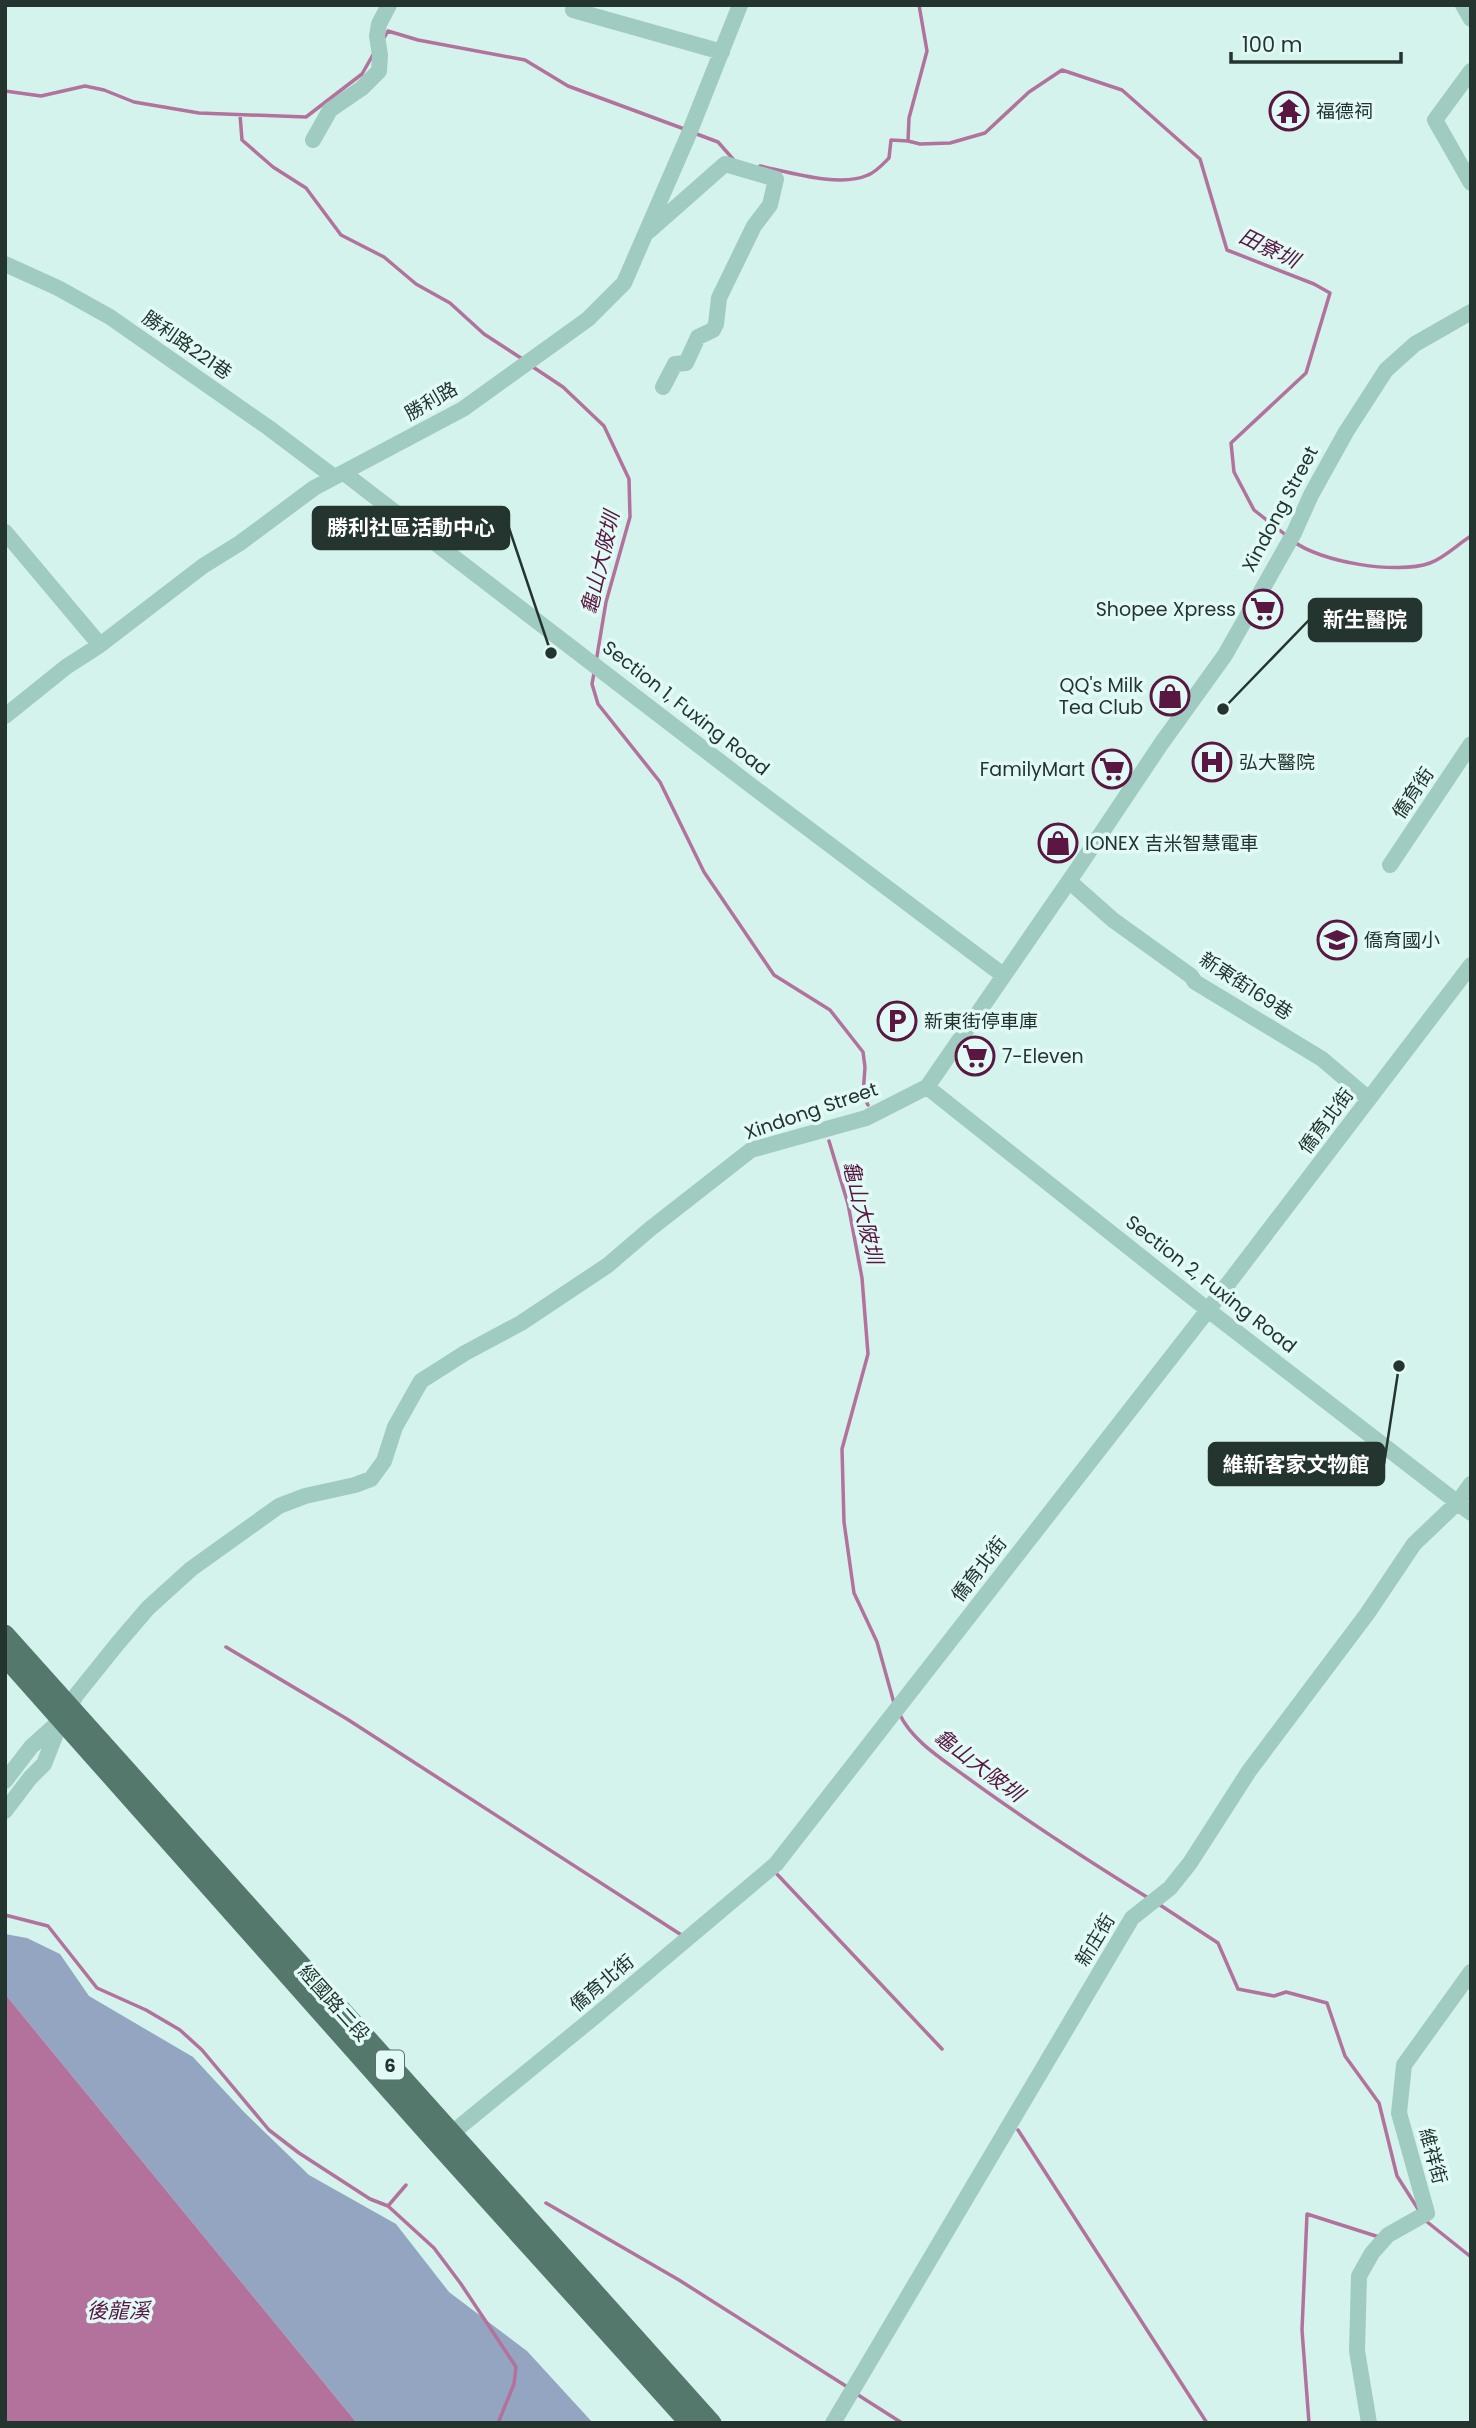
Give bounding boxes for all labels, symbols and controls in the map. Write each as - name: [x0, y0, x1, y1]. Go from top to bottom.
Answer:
- scale bar: [1231, 21, 1401, 65]
- text: 100 m: [1242, 30, 1302, 59]
- temple icon: 福德祠: [1268, 90, 1310, 132]
- place label: 福德祠: [1316, 98, 1373, 125]
- water label: 田寮圳: [1234, 221, 1306, 276]
- street label: 勝利路221巷: [137, 304, 237, 386]
- street label: 勝利路: [400, 375, 462, 427]
- street label: Xindong Street: [1235, 441, 1325, 577]
- water label: 龜山大陂圳: [574, 506, 627, 617]
- callout: 勝利社區活動中心: [313, 507, 509, 549]
- text: 勝利社區活動中心: [327, 513, 495, 542]
- supermarket icon: Shopee Xpress: [1242, 588, 1284, 630]
- place label: Shopee Xpress: [1096, 596, 1236, 623]
- callout: 新生醫院: [1309, 599, 1421, 641]
- text: 新生醫院: [1323, 605, 1407, 634]
- street label: Section 1, Fuxing Road: [597, 634, 775, 782]
- place label: QQ's Milk Tea Club: [1059, 672, 1143, 721]
- shop icon: QQ's Milk Tea Club: [1149, 675, 1191, 717]
- hospital icon: 弘大醫院: [1191, 741, 1233, 783]
- supermarket icon: FamilyMart: [1091, 748, 1133, 790]
- place label: 弘大醫院: [1239, 749, 1315, 776]
- place label: FamilyMart: [980, 756, 1085, 783]
- street label: 僑育街: [1386, 762, 1440, 824]
- shop icon: IONEX 吉米智慧電車: [1037, 822, 1079, 864]
- place label: IONEX 吉米智慧電車: [1085, 830, 1259, 857]
- school or university icon: 僑育國小: [1316, 919, 1358, 961]
- place label: 僑育國小: [1364, 927, 1440, 954]
- street label: 新東街169巷: [1194, 946, 1298, 1026]
- parking icon: 新東街停車庫: [876, 1000, 918, 1042]
- place label: 新東街停車庫: [924, 1008, 1038, 1035]
- supermarket icon: 7-Eleven: [954, 1035, 996, 1077]
- place label: 7-Eleven: [1002, 1043, 1084, 1070]
- street label: Xindong Street: [741, 1076, 881, 1146]
- street label: 僑育北街: [1292, 1083, 1360, 1159]
- water label: 龜山大陂圳: [836, 1158, 890, 1269]
- street label: Section 2, Fuxing Road: [1120, 1209, 1302, 1359]
- callout: 維新客家文物館: [1209, 1443, 1384, 1485]
- text: 維新客家文物館: [1223, 1450, 1370, 1479]
- street label: 僑育北街: [945, 1531, 1013, 1607]
- water label: 龜山大陂圳: [928, 1722, 1032, 1810]
- street label: 新庄街: [1069, 1909, 1121, 1971]
- street label: 僑育北街: [564, 1948, 640, 2018]
- street label: 經國路二段: [292, 1959, 376, 2047]
- road number: 6: [376, 2050, 404, 2080]
- street label: 維祥街: [1413, 2125, 1453, 2187]
- water label: 後龍溪: [87, 2296, 152, 2325]

